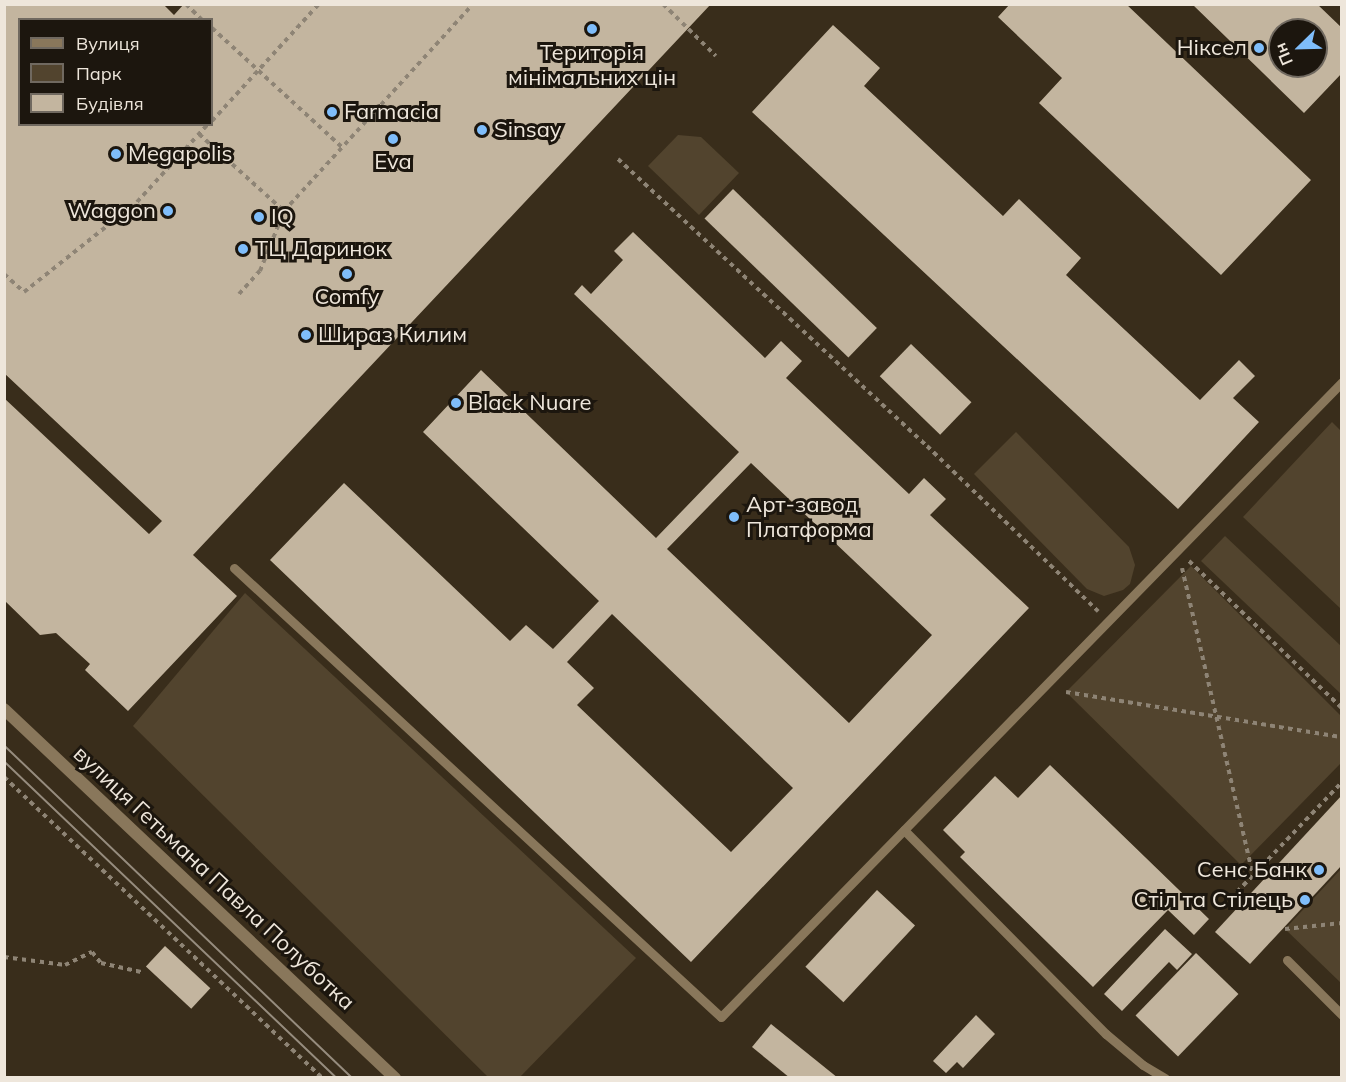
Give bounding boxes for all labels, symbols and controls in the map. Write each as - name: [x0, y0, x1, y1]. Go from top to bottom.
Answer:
- legend: [18, 18, 213, 126]
- north arrow: [1268, 18, 1328, 78]
- marker: Територія мінімальних цін: [585, 22, 599, 36]
- text: Вулиця: [76, 32, 140, 55]
- place label: Ніксел: [1177, 35, 1247, 61]
- place label: Територія мінімальних цін: [508, 39, 676, 90]
- text: Пн: [1270, 40, 1297, 68]
- marker: Ніксел: [1252, 41, 1266, 55]
- text: Парк: [76, 62, 121, 85]
- text: Будівля: [76, 92, 144, 115]
- place label: Farmacia: [344, 99, 439, 125]
- marker: Farmacia: [325, 105, 339, 119]
- place label: Sinsay: [494, 117, 562, 143]
- marker: Sinsay: [475, 123, 489, 137]
- marker: Eva: [386, 132, 400, 146]
- place label: Megapolis: [128, 141, 232, 167]
- marker: Megapolis: [109, 147, 123, 161]
- place label: Eva: [374, 149, 412, 175]
- place label: Waggon: [68, 198, 156, 224]
- marker: Waggon: [161, 204, 175, 218]
- place label: IQ: [271, 204, 294, 230]
- marker: IQ: [252, 210, 266, 224]
- place label: ТЦ Даринок: [255, 236, 387, 262]
- marker: ТЦ Даринок: [236, 242, 250, 256]
- marker: Comfy: [340, 267, 354, 281]
- place label: Comfy: [314, 284, 380, 310]
- place label: Шираз Килим: [318, 322, 467, 348]
- marker: Шираз Килим: [299, 328, 313, 342]
- place label: Black Nuare: [468, 390, 591, 416]
- marker: Black Nuare: [449, 396, 463, 410]
- place label: Арт-завод Платформа: [746, 491, 872, 542]
- marker: Арт-завод Платформа: [727, 510, 741, 524]
- street label: вулиця Гетьмана Павла Полуботка: [68, 741, 360, 1015]
- place label: Сенс Банк: [1197, 857, 1307, 883]
- marker: Сенс Банк: [1312, 863, 1326, 877]
- place label: Стіл та Стілець: [1134, 887, 1293, 913]
- marker: Стіл та Стілець: [1298, 893, 1312, 907]

